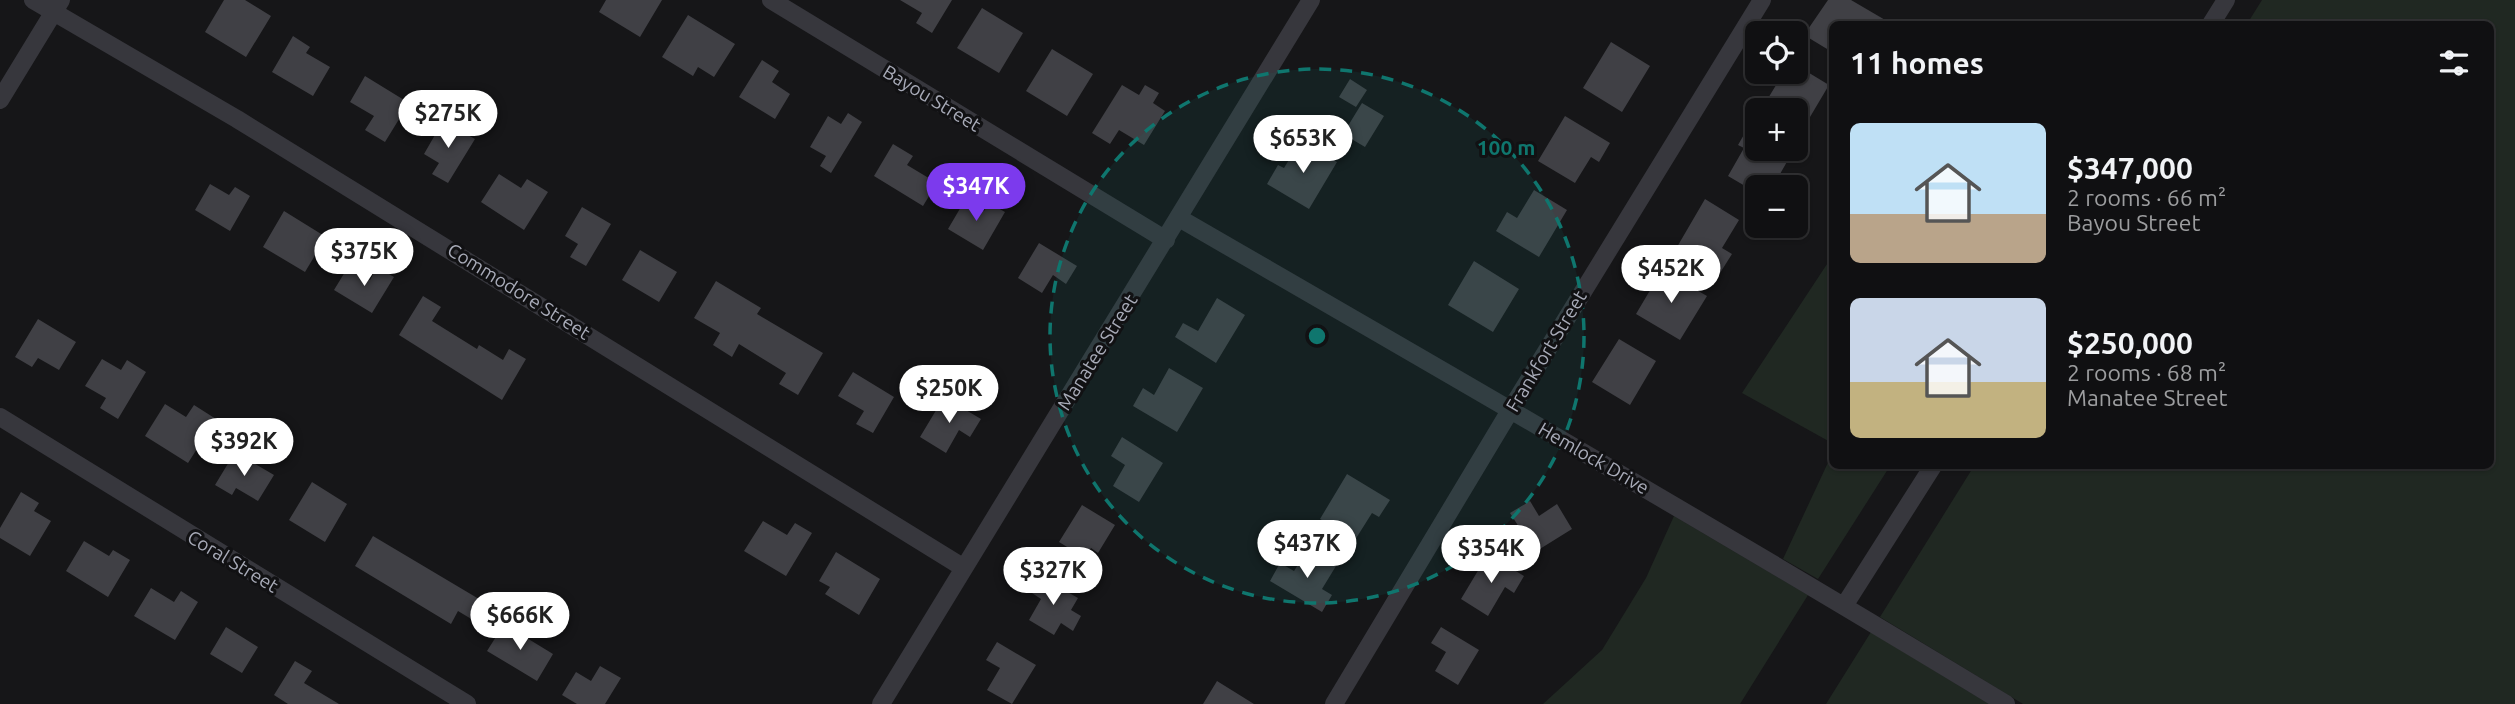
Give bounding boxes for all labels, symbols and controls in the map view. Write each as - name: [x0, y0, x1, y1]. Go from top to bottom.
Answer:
- map controls: [1745, 21, 1808, 238]
- button: locate: [1745, 21, 1808, 84]
- icon: filters: [2435, 44, 2473, 82]
- text: 11 homes: [1850, 46, 1984, 80]
- street label: Bayou Street: [879, 60, 985, 136]
- pin: $275K: [399, 90, 497, 150]
- button: +: [1745, 98, 1808, 161]
- text: $275K: [414, 100, 482, 125]
- pin: $653K: [1254, 116, 1352, 175]
- text: $653K: [1269, 125, 1337, 150]
- text: 100 m: [1477, 135, 1535, 159]
- icon: home: [1906, 151, 1990, 235]
- text: $347,000: [2067, 151, 2193, 185]
- pin: $347K: [927, 164, 1025, 223]
- text: $347K: [942, 173, 1010, 198]
- button: −: [1745, 175, 1808, 238]
- text: 2 rooms · 66 m²: [2067, 185, 2226, 210]
- text: Bayou Street: [2067, 210, 2201, 235]
- pin: $375K: [315, 229, 413, 288]
- text: $375K: [330, 238, 398, 263]
- street label: Commodore Street: [444, 238, 595, 344]
- pin: $452K: [1622, 246, 1720, 305]
- text: $452K: [1637, 255, 1705, 280]
- street label: Frankfort Street: [1501, 286, 1591, 416]
- street label: Manatee Street: [1053, 289, 1142, 414]
- centre of rings: [1305, 324, 1329, 348]
- icon: home: [1906, 326, 1990, 410]
- text: $250,000: [2067, 326, 2193, 360]
- text: 2 rooms · 68 m²: [2067, 360, 2226, 385]
- pin: $250K: [900, 366, 998, 425]
- text: $250K: [915, 375, 983, 400]
- text: Manatee Street: [2067, 385, 2228, 410]
- street label: Hemlock Drive: [1535, 417, 1653, 499]
- pin: $392K: [195, 419, 293, 478]
- text: $392K: [210, 428, 278, 453]
- pin: $437K: [1258, 520, 1356, 580]
- street label: Coral Street: [184, 525, 283, 597]
- pin: $354K: [1442, 526, 1540, 585]
- text: $437K: [1273, 530, 1341, 555]
- text: $354K: [1457, 535, 1525, 560]
- pin: $327K: [1004, 548, 1102, 607]
- text: $327K: [1019, 557, 1087, 582]
- pin: $666K: [471, 592, 569, 652]
- text: $666K: [486, 602, 554, 627]

